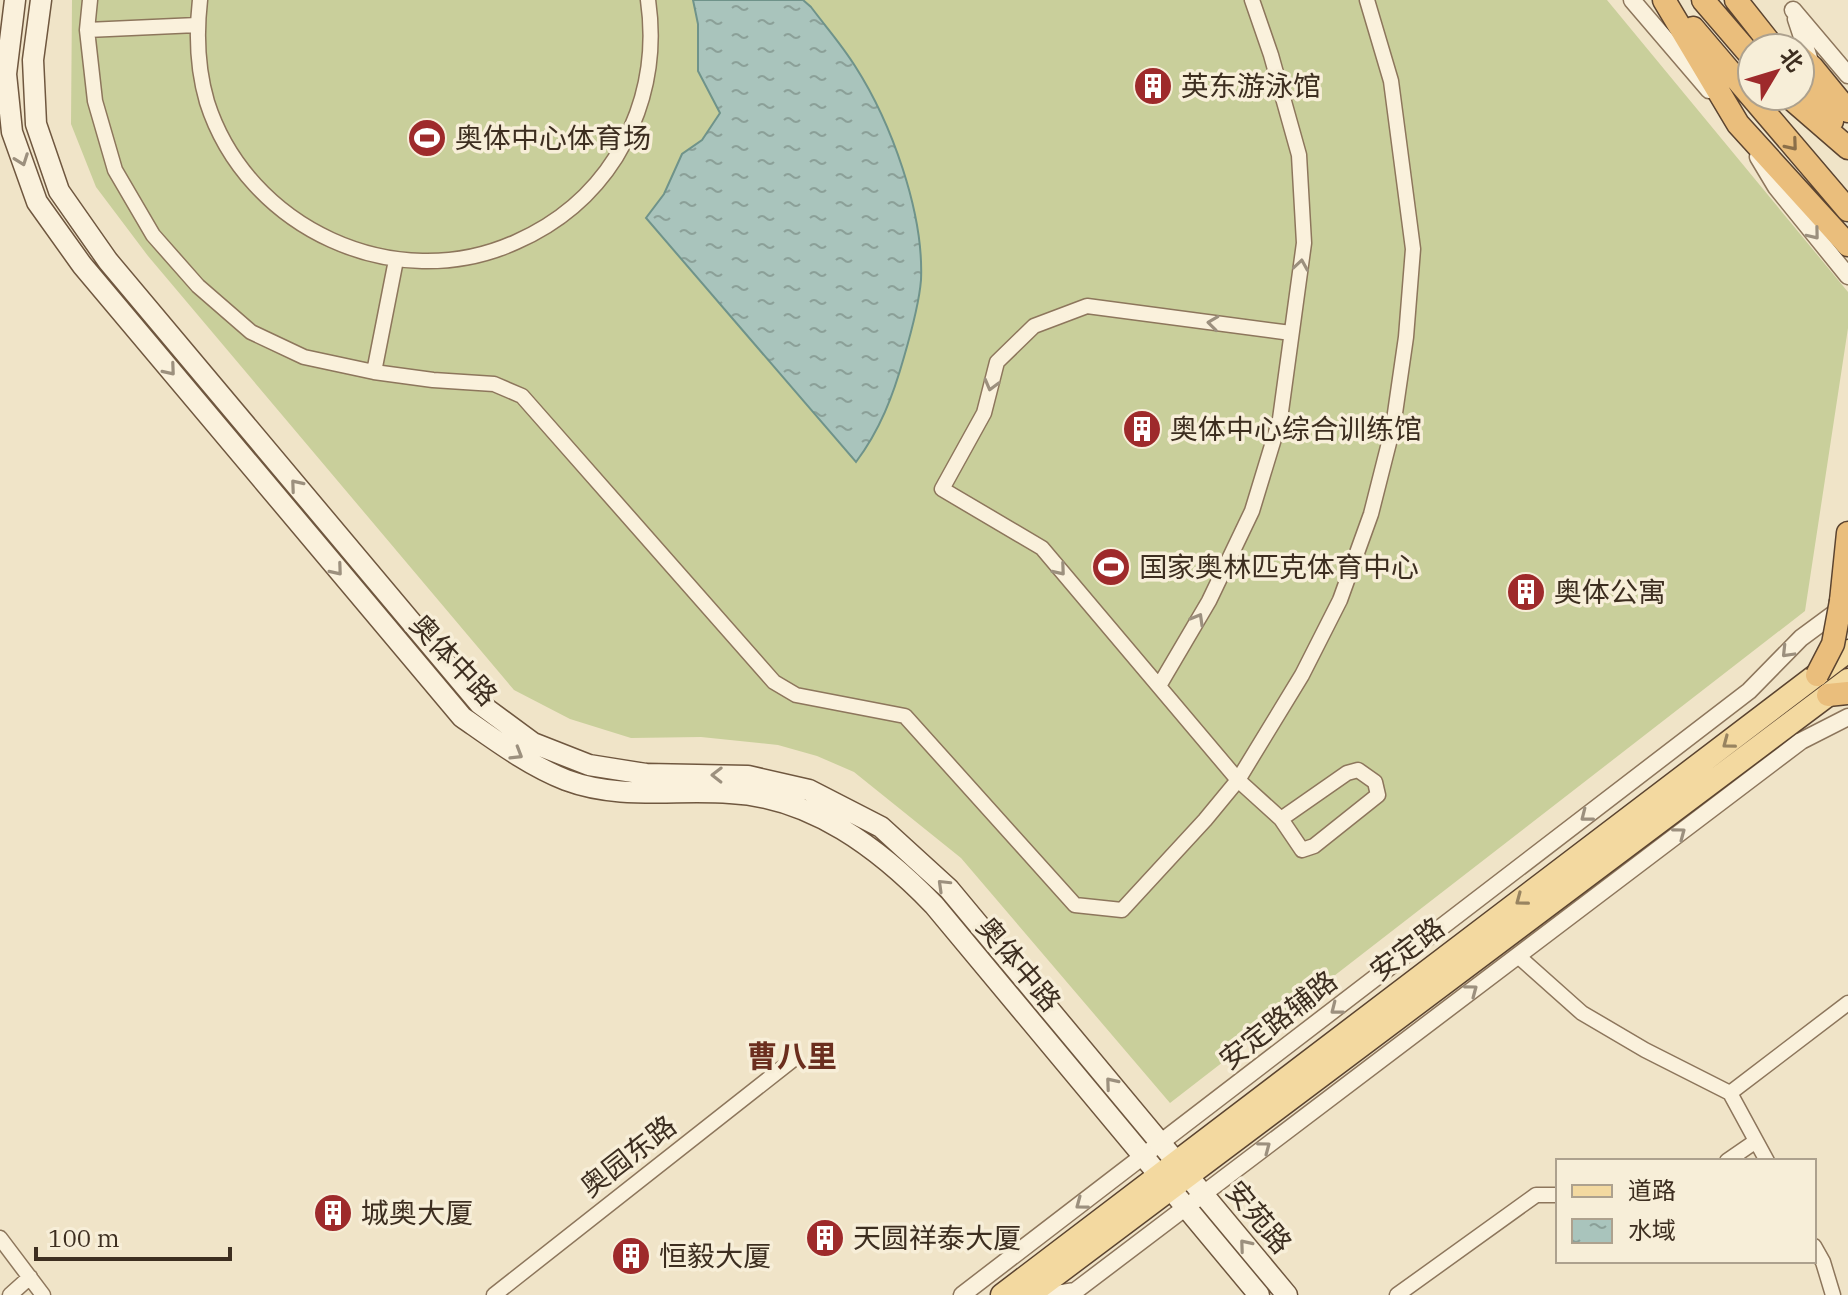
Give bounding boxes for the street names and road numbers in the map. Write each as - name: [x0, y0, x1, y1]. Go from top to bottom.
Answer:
- street label: 奥体中路: [403, 606, 506, 713]
- street label: 奥体中路: [969, 909, 1070, 1018]
- street label: 安定路: [1362, 909, 1451, 989]
- street label: 安定路辅路: [1211, 962, 1344, 1077]
- street label: 奥园东路: [572, 1107, 683, 1205]
- street label: 安苑路: [1218, 1173, 1301, 1261]

